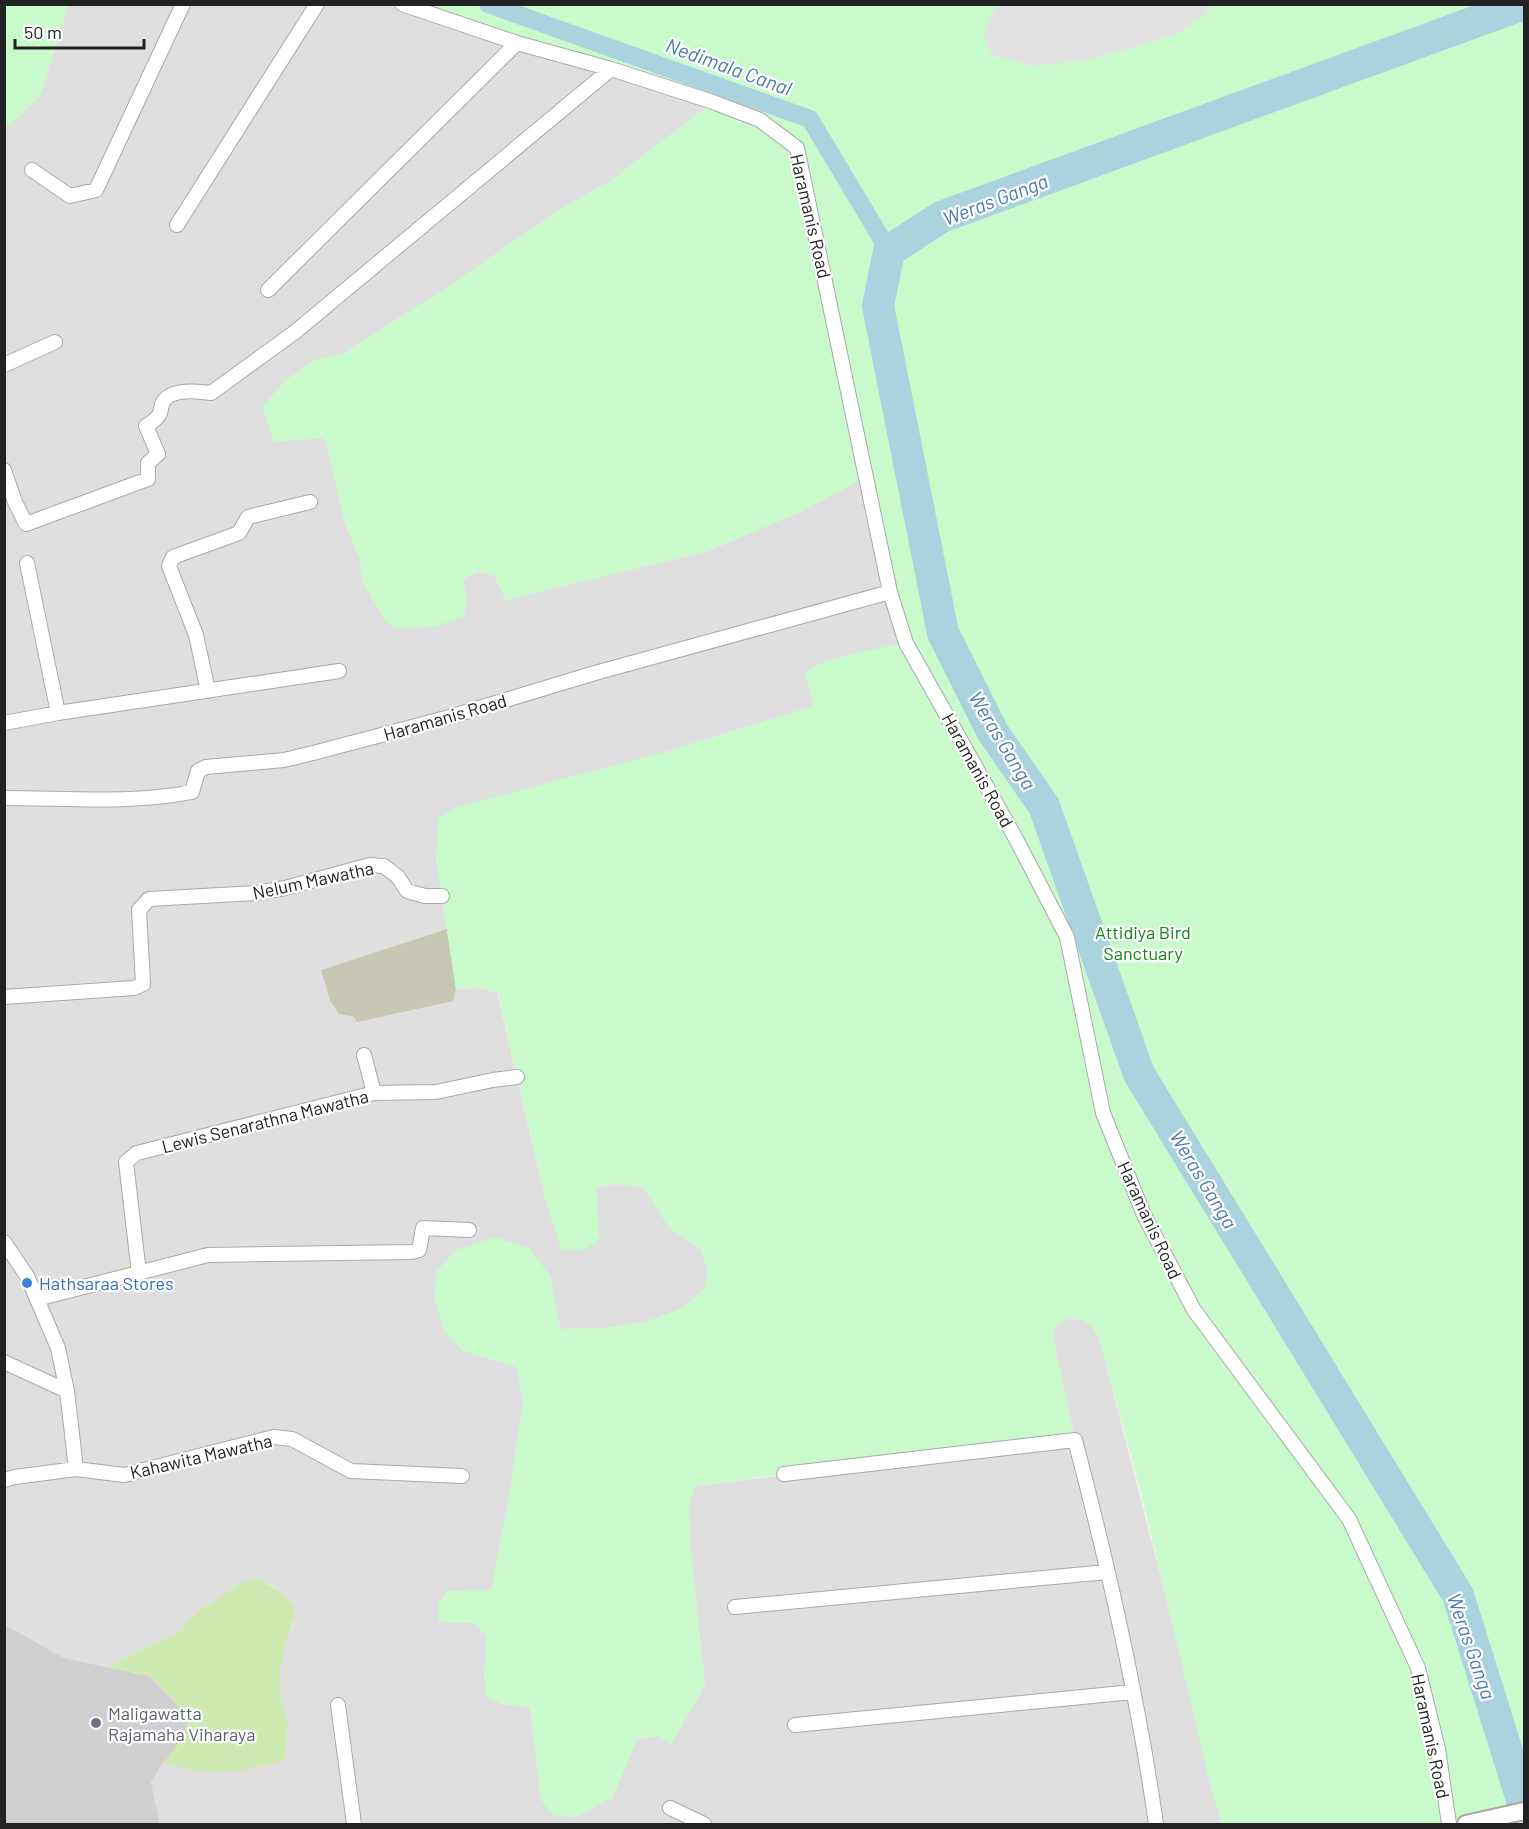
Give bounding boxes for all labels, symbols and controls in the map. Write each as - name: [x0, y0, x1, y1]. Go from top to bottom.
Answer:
- scale bar: [15, 12, 144, 50]
- text: 50 m: [24, 21, 62, 43]
- water label: Nedimala Canal: [663, 32, 796, 100]
- street label: Haramanis Road: [786, 152, 836, 280]
- water label: Weras Ganga: [939, 168, 1051, 230]
- water label: Weras Ganga: [964, 686, 1042, 794]
- street label: Haramanis Road: [381, 689, 509, 745]
- street label: Haramanis Road: [938, 709, 1018, 831]
- street label: Nelum Mawatha: [250, 856, 376, 904]
- park label: Attidiya Bird Sanctuary: [1095, 921, 1191, 964]
- street label: Lewis Senarathna Mawatha: [159, 1085, 371, 1157]
- water label: Weras Ganga: [1165, 1125, 1243, 1233]
- street label: Haramanis Road: [1113, 1158, 1187, 1282]
- place label: Hathsaraa Stores: [39, 1272, 174, 1294]
- marker: Hathsaraa Stores: [20, 1276, 34, 1290]
- street label: Kahawita Mawatha: [128, 1429, 274, 1483]
- water label: Weras Ganga: [1443, 1590, 1501, 1702]
- street label: Haramanis Road: [1407, 1672, 1455, 1800]
- place label: Maligawatta Rajamaha Viharaya: [108, 1702, 255, 1745]
- marker: Maligawatta Rajamaha Viharaya: [89, 1716, 103, 1730]

